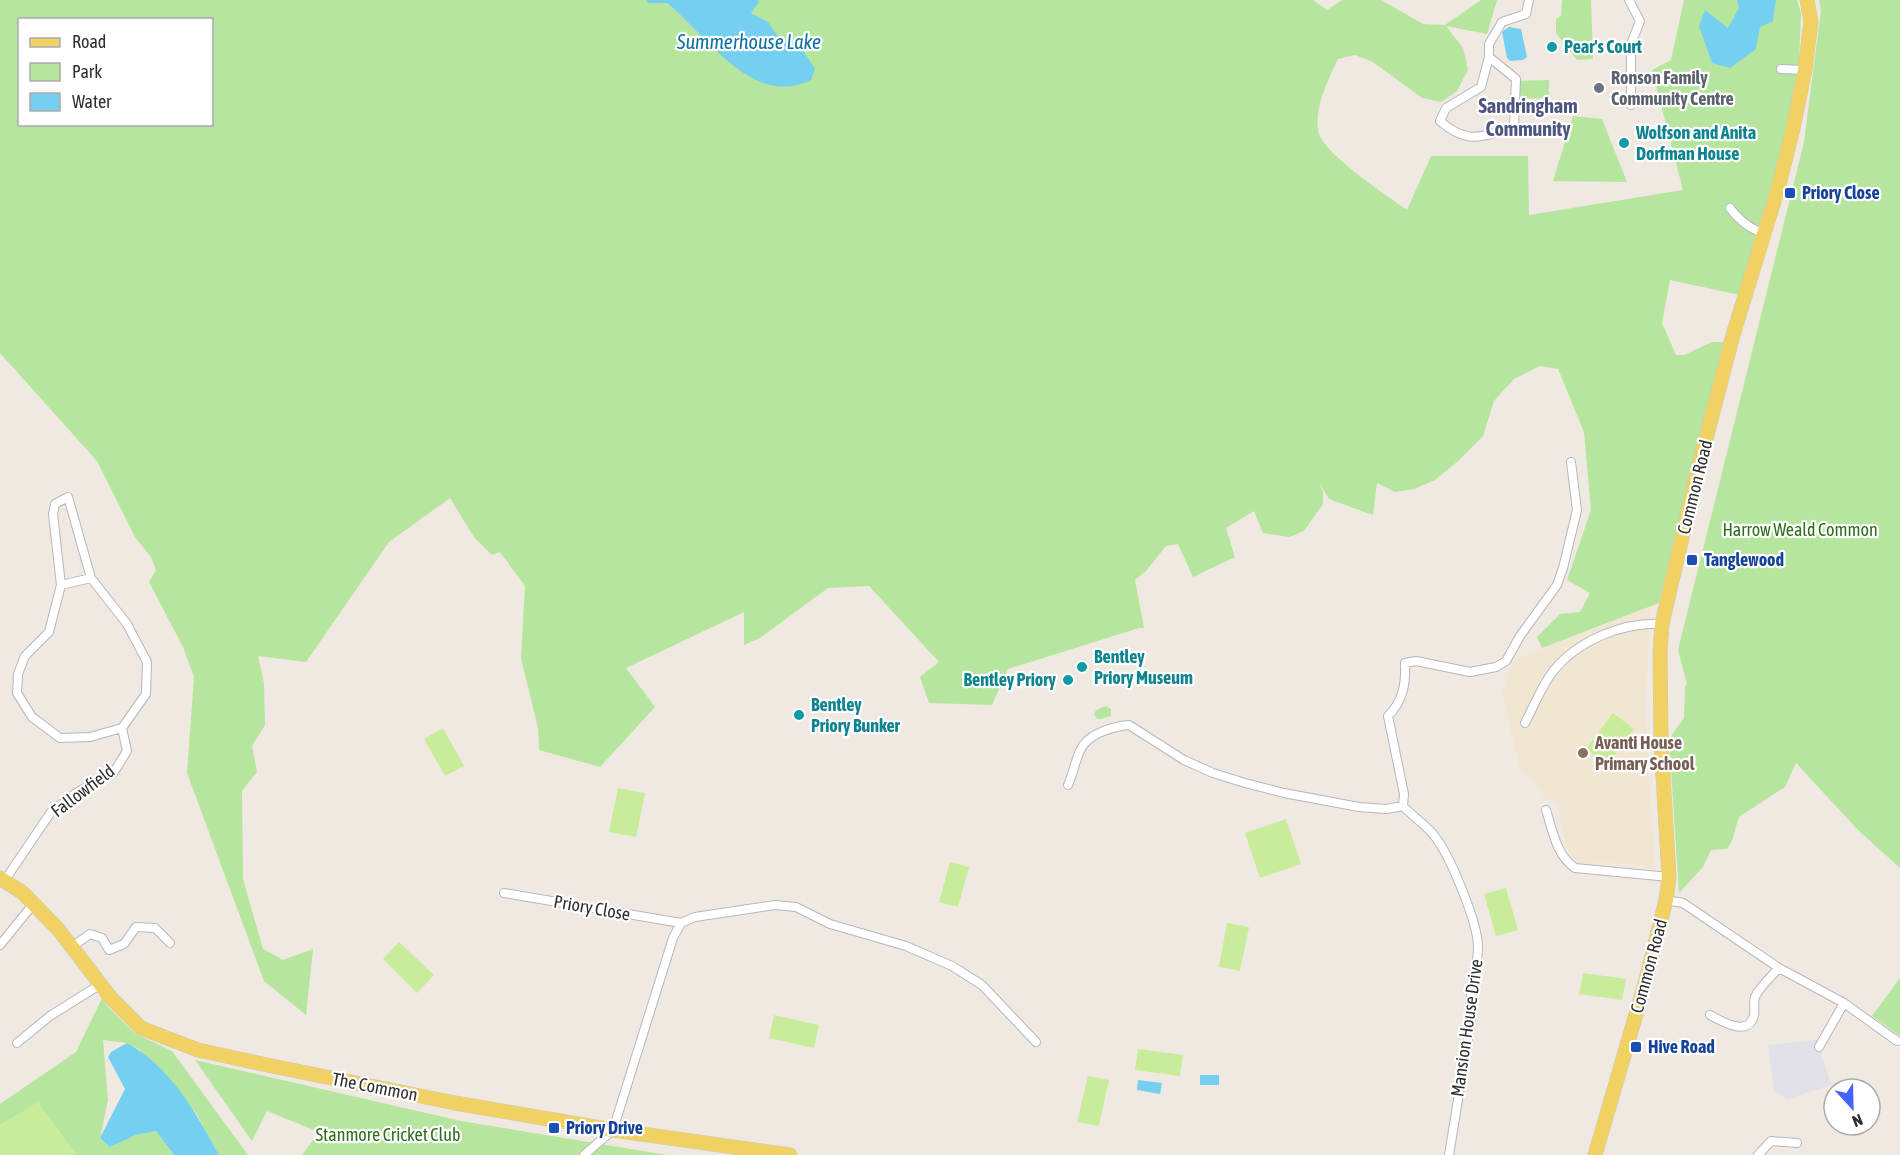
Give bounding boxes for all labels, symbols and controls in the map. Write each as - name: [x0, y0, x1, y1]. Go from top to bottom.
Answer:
- legend: [18, 18, 213, 126]
- water label: Summerhouse Lake: [676, 30, 821, 53]
- text: Road: [72, 31, 106, 52]
- place label: Pear's Court: [1564, 36, 1643, 57]
- marker: Pear's Court: [1545, 40, 1559, 54]
- text: Park: [72, 61, 102, 82]
- place label: Ronson Family Community Centre: [1611, 67, 1734, 109]
- marker: Ronson Family Community Centre: [1592, 81, 1606, 95]
- text: Water: [72, 91, 112, 112]
- district label: Sandringham Community: [1478, 94, 1578, 140]
- place label: Wolfson and Anita Dorfman House: [1635, 122, 1756, 164]
- marker: Wolfson and Anita Dorfman House: [1617, 136, 1631, 150]
- place label: Priory Close: [1802, 182, 1880, 203]
- marker: Priory Close: [1783, 186, 1797, 200]
- street label: Common Road: [1673, 438, 1716, 536]
- park label: Harrow Weald Common: [1722, 519, 1878, 540]
- place label: Tanglewood: [1704, 549, 1784, 570]
- marker: Tanglewood: [1685, 553, 1699, 567]
- place label: Bentley Priory Museum: [1094, 646, 1193, 688]
- marker: Bentley Priory Museum: [1075, 660, 1089, 674]
- place label: Bentley Priory: [963, 669, 1057, 690]
- marker: Bentley Priory: [1061, 673, 1075, 687]
- place label: Bentley Priory Bunker: [811, 694, 901, 736]
- marker: Bentley Priory Bunker: [792, 708, 806, 722]
- place label: Avanti House Primary School: [1594, 732, 1695, 774]
- marker: Avanti House Primary School: [1576, 746, 1590, 760]
- street label: Fallowfield: [47, 760, 119, 821]
- street label: Priory Close: [552, 890, 632, 925]
- street label: Common Road: [1626, 917, 1671, 1015]
- street label: Mansion House Drive: [1446, 958, 1487, 1098]
- place label: Hive Road: [1648, 1036, 1715, 1057]
- marker: Hive Road: [1629, 1040, 1643, 1054]
- street label: The Common: [331, 1068, 420, 1105]
- north arrow: [1822, 1077, 1882, 1137]
- text: N: [1850, 1111, 1865, 1131]
- place label: Priory Drive: [566, 1117, 643, 1138]
- marker: Priory Drive: [547, 1121, 561, 1135]
- park label: Stanmore Cricket Club: [316, 1124, 460, 1145]

